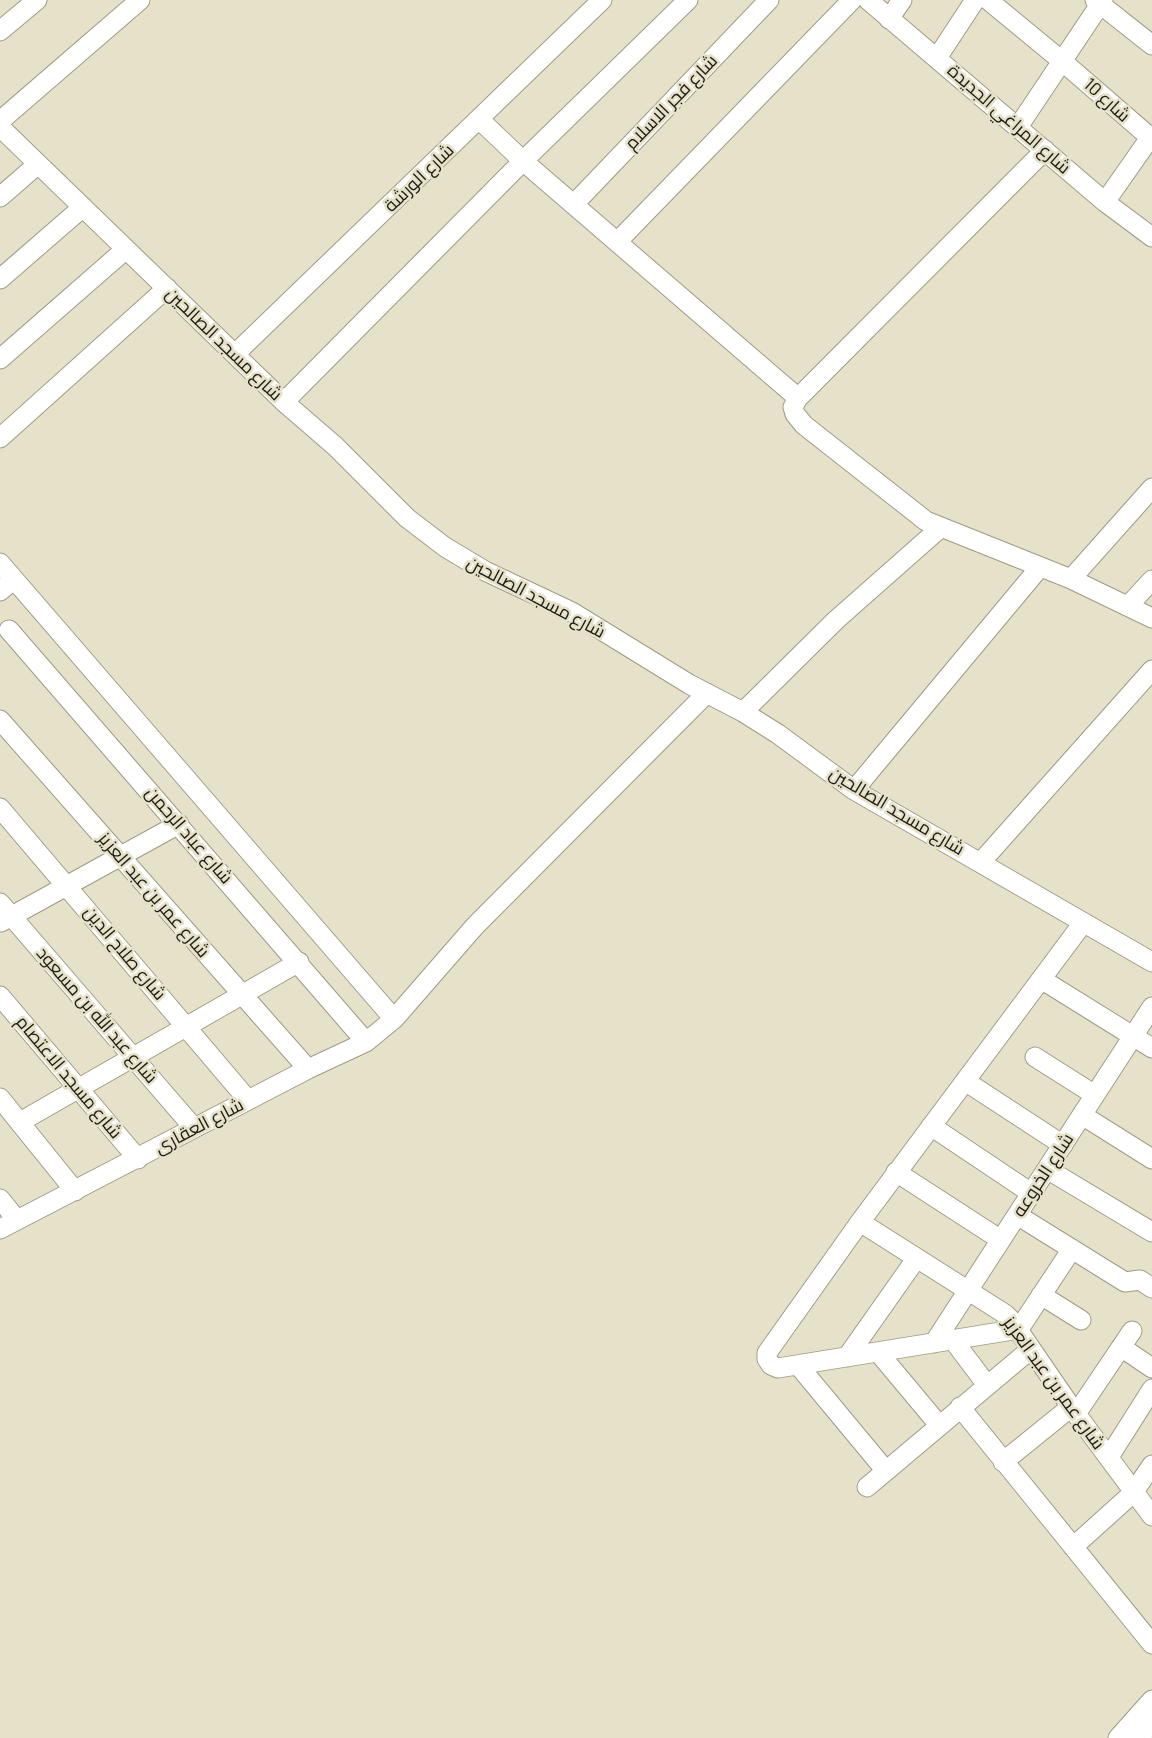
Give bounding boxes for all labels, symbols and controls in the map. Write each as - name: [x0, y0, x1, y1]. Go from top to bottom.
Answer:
- street label: شارع فجر الاسلام: [620, 50, 722, 154]
- street label: شارع المراغي الجديدة: [943, 60, 1075, 178]
- street label: شارع 10: [1079, 74, 1135, 126]
- street label: شارع الورشة: [380, 139, 458, 217]
- street label: شارع مسجد الصالحين: [161, 283, 287, 405]
- street label: شارع مسجد الصالحين: [463, 551, 609, 643]
- street label: شارع مسجد الصالحين: [826, 762, 968, 860]
- street label: شارع عباد الرحمن: [141, 782, 237, 888]
- street label: شارع عمر بن عبد العزيز: [94, 828, 214, 962]
- street label: شارع صلاح الدين: [79, 902, 171, 1004]
- street label: شارع عبد الله بن مسعود: [32, 942, 162, 1088]
- street label: شارع مسجد الاعتصام: [11, 1011, 127, 1143]
- street label: شارع العقارى: [151, 1094, 247, 1158]
- street label: شارع الخروعه: [1008, 1129, 1078, 1221]
- street label: شارع عمر بن عبد العزيز: [999, 1312, 1109, 1454]

